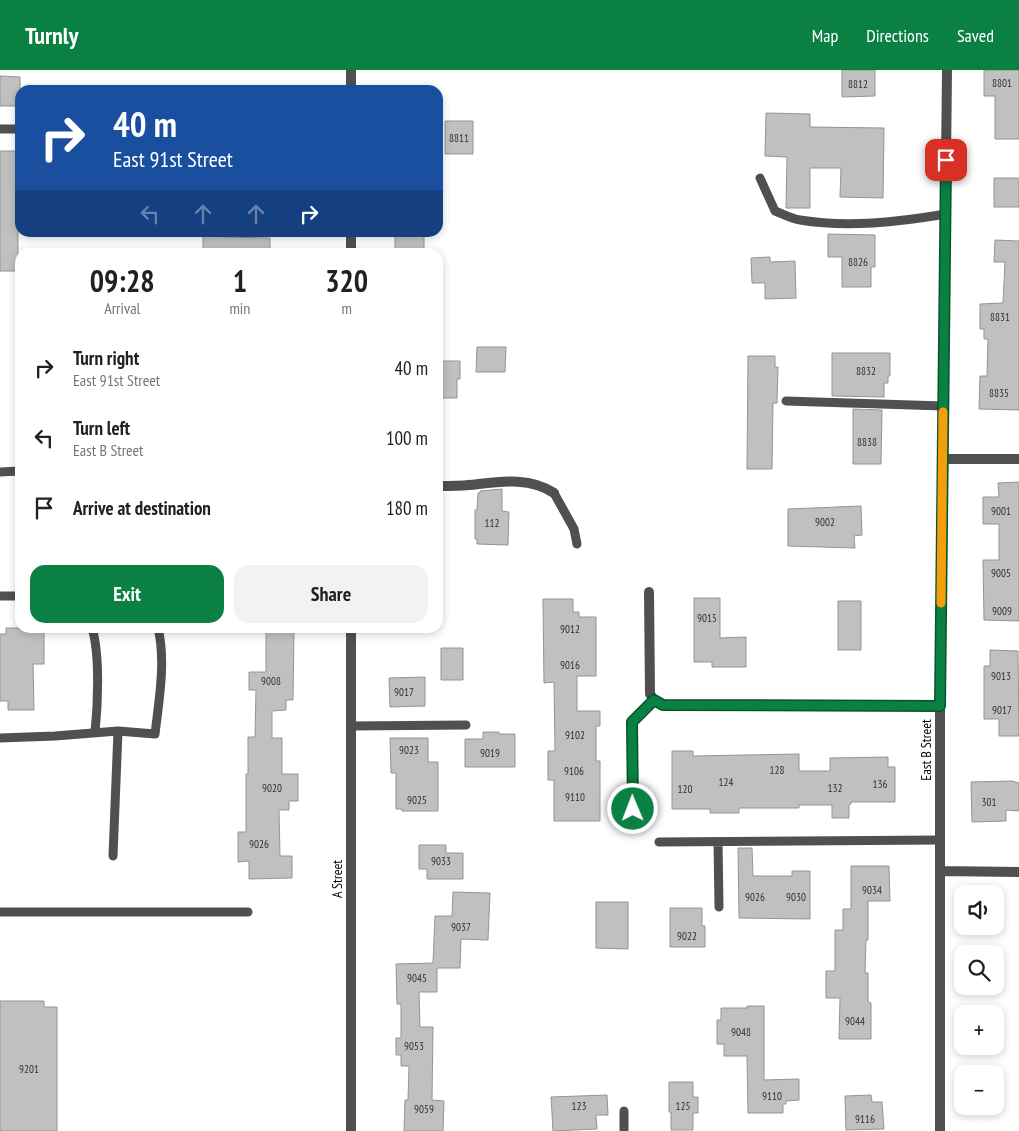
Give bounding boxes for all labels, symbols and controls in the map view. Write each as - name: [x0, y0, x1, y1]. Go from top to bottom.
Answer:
- text: Turnly: [25, 20, 78, 51]
- text: Map: [812, 24, 838, 47]
- text: Directions: [866, 24, 929, 47]
- text: Saved: [957, 24, 994, 47]
- house number: 8801: [992, 76, 1012, 90]
- house number: 8812: [848, 77, 868, 91]
- text: 40 m: [113, 101, 177, 147]
- icon: right: [30, 105, 95, 170]
- house number: 8811: [449, 131, 469, 145]
- pin: [925, 139, 967, 181]
- text: East 91st Street: [113, 145, 233, 173]
- icon: arrive: [932, 146, 960, 174]
- icon: left: [136, 200, 164, 228]
- icon: ahead: [189, 200, 217, 228]
- icon: ahead: [242, 200, 270, 228]
- icon: right: [295, 200, 323, 228]
- house number: 8826: [848, 255, 868, 269]
- text: 09:28: [90, 261, 155, 300]
- text: 1: [233, 261, 247, 300]
- text: 320: [325, 261, 368, 300]
- text: Arrival: [104, 298, 140, 318]
- text: min: [229, 298, 250, 318]
- text: m: [341, 298, 352, 318]
- house number: 8831: [990, 310, 1010, 324]
- text: Turn right: [73, 346, 139, 370]
- icon: right: [30, 354, 58, 382]
- text: 40 m: [395, 356, 428, 380]
- house number: 8832: [856, 364, 876, 378]
- text: East 91st Street: [73, 370, 160, 390]
- house number: 8835: [989, 386, 1009, 400]
- text: Turn left: [73, 416, 130, 440]
- icon: left: [30, 424, 58, 452]
- text: 100 m: [386, 426, 428, 450]
- house number: 8838: [857, 435, 877, 449]
- text: East B Street: [73, 440, 144, 460]
- icon: arrive: [30, 494, 58, 522]
- text: Arrive at destination: [73, 496, 211, 520]
- text: 180 m: [386, 496, 428, 520]
- house number: 9001: [991, 504, 1011, 518]
- house number: 9002: [815, 515, 835, 529]
- house number: 112: [485, 516, 499, 530]
- button: Exit: [30, 565, 224, 623]
- button: Share: [234, 565, 428, 623]
- house number: 9005: [991, 566, 1011, 580]
- house number: 9009: [992, 604, 1012, 618]
- house number: 9015: [697, 611, 717, 625]
- house number: 9012: [560, 622, 580, 636]
- house number: 9016: [560, 658, 580, 672]
- house number: 9013: [991, 669, 1011, 683]
- house number: 9008: [261, 674, 281, 688]
- house number: 9017: [394, 685, 414, 699]
- house number: 9017: [992, 703, 1012, 717]
- street label: East B Street: [917, 719, 935, 781]
- house number: 9102: [565, 728, 585, 742]
- house number: 9023: [399, 743, 419, 757]
- house number: 9019: [480, 746, 500, 760]
- house number: 128: [770, 763, 784, 777]
- house number: 9106: [564, 764, 584, 778]
- house number: 124: [719, 775, 733, 789]
- house number: 136: [873, 777, 887, 791]
- house number: 9020: [262, 781, 282, 795]
- house number: 132: [828, 781, 842, 795]
- position arrow: [606, 782, 658, 834]
- house number: 120: [678, 782, 692, 796]
- house number: 9110: [565, 790, 585, 804]
- house number: 9025: [407, 793, 427, 807]
- house number: 301: [982, 795, 996, 809]
- house number: 9026: [249, 837, 269, 851]
- house number: 9033: [431, 854, 451, 868]
- street label: A Street: [328, 860, 346, 898]
- house number: 9034: [862, 883, 882, 897]
- map controls: [954, 885, 1004, 1115]
- button: sound: [954, 885, 1004, 935]
- house number: 9026: [745, 890, 765, 904]
- house number: 9030: [786, 890, 806, 904]
- house number: 9037: [451, 920, 471, 934]
- house number: 9022: [677, 929, 697, 943]
- button: search: [954, 945, 1004, 995]
- house number: 9045: [407, 971, 427, 985]
- button: +: [954, 1005, 1004, 1055]
- house number: 9044: [845, 1014, 865, 1028]
- house number: 9048: [731, 1025, 751, 1039]
- house number: 9053: [404, 1039, 424, 1053]
- house number: 9201: [19, 1062, 39, 1076]
- button: −: [954, 1065, 1004, 1115]
- house number: 9110: [762, 1089, 782, 1103]
- house number: 123: [572, 1099, 586, 1113]
- house number: 125: [676, 1099, 690, 1113]
- house number: 9059: [414, 1102, 434, 1116]
- house number: 9116: [855, 1112, 875, 1126]

